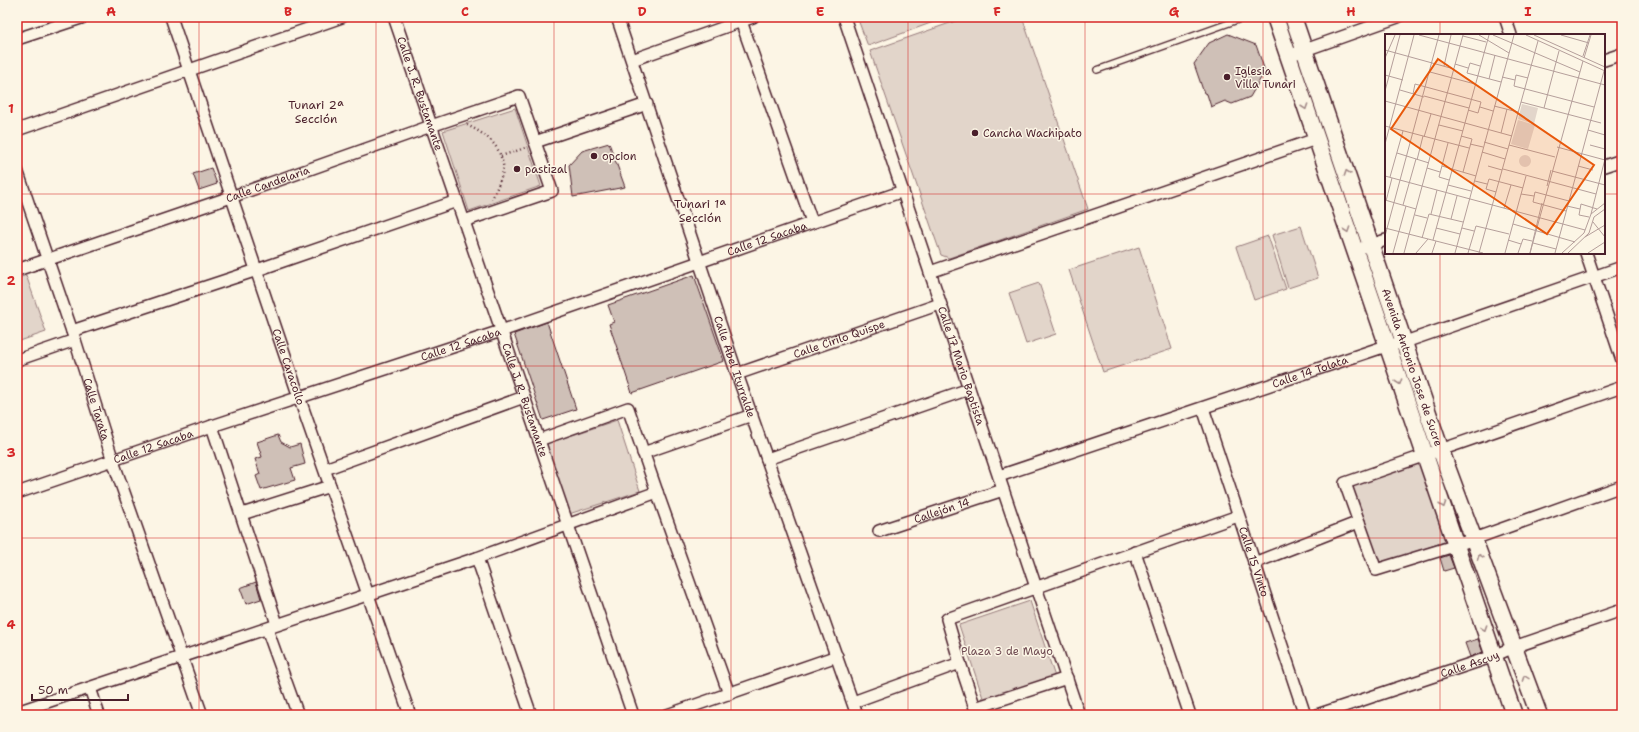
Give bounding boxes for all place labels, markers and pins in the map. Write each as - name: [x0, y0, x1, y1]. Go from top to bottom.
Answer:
- place label: Iglesia Villa Tunari: [1235, 64, 1296, 92]
- marker: Iglesia Villa Tunari: [1222, 72, 1232, 82]
- place label: Cancha Wachipato: [983, 126, 1082, 141]
- marker: Cancha Wachipato: [970, 128, 980, 138]
- place label: opcion: [602, 149, 637, 164]
- marker: opcion: [589, 151, 599, 161]
- place label: pastizal: [525, 162, 568, 177]
- marker: pastizal: [512, 164, 522, 174]

